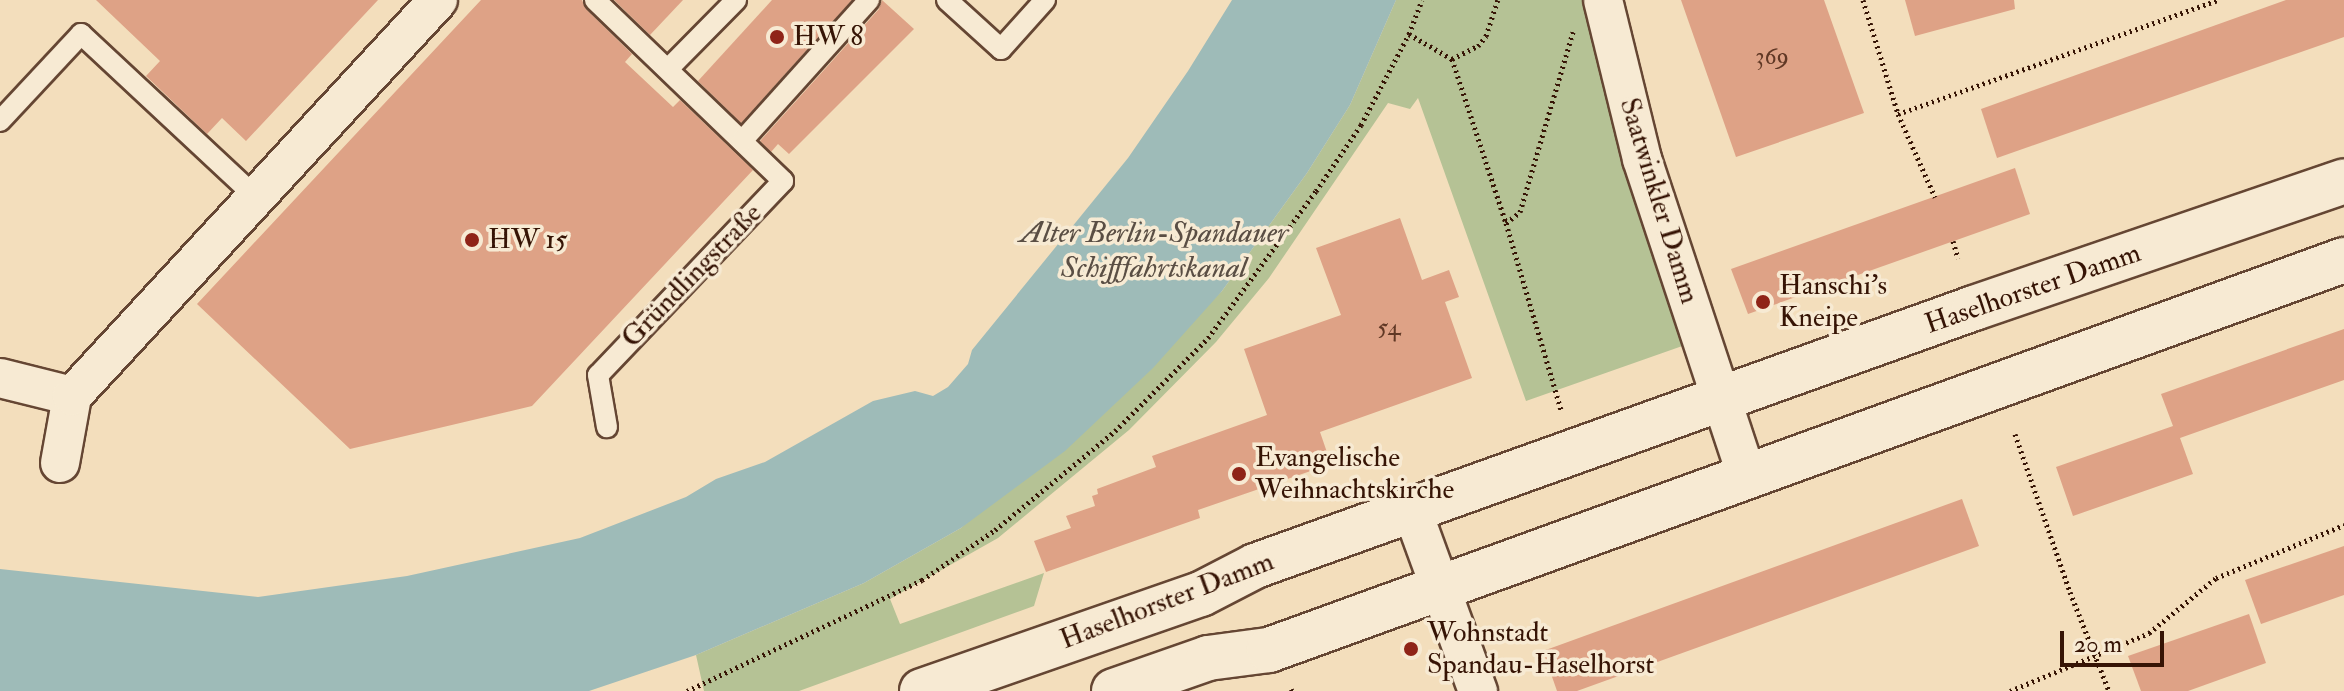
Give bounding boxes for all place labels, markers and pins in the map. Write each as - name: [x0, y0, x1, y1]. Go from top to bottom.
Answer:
- place label: HW 8: [793, 20, 863, 54]
- marker: HW 8: [768, 28, 786, 46]
- place label: HW 15: [488, 223, 568, 257]
- marker: HW 15: [463, 231, 481, 249]
- place label: Hanschi's Kneipe: [1779, 269, 1887, 335]
- marker: Hanschi's Kneipe: [1754, 293, 1772, 311]
- place label: Evangelische Weihnachtskirche: [1255, 441, 1454, 507]
- marker: Evangelische Weihnachtskirche: [1230, 465, 1248, 483]
- place label: Wohnstadt Spandau-Haselhorst: [1427, 616, 1654, 682]
- marker: Wohnstadt Spandau-Haselhorst: [1402, 640, 1420, 658]

